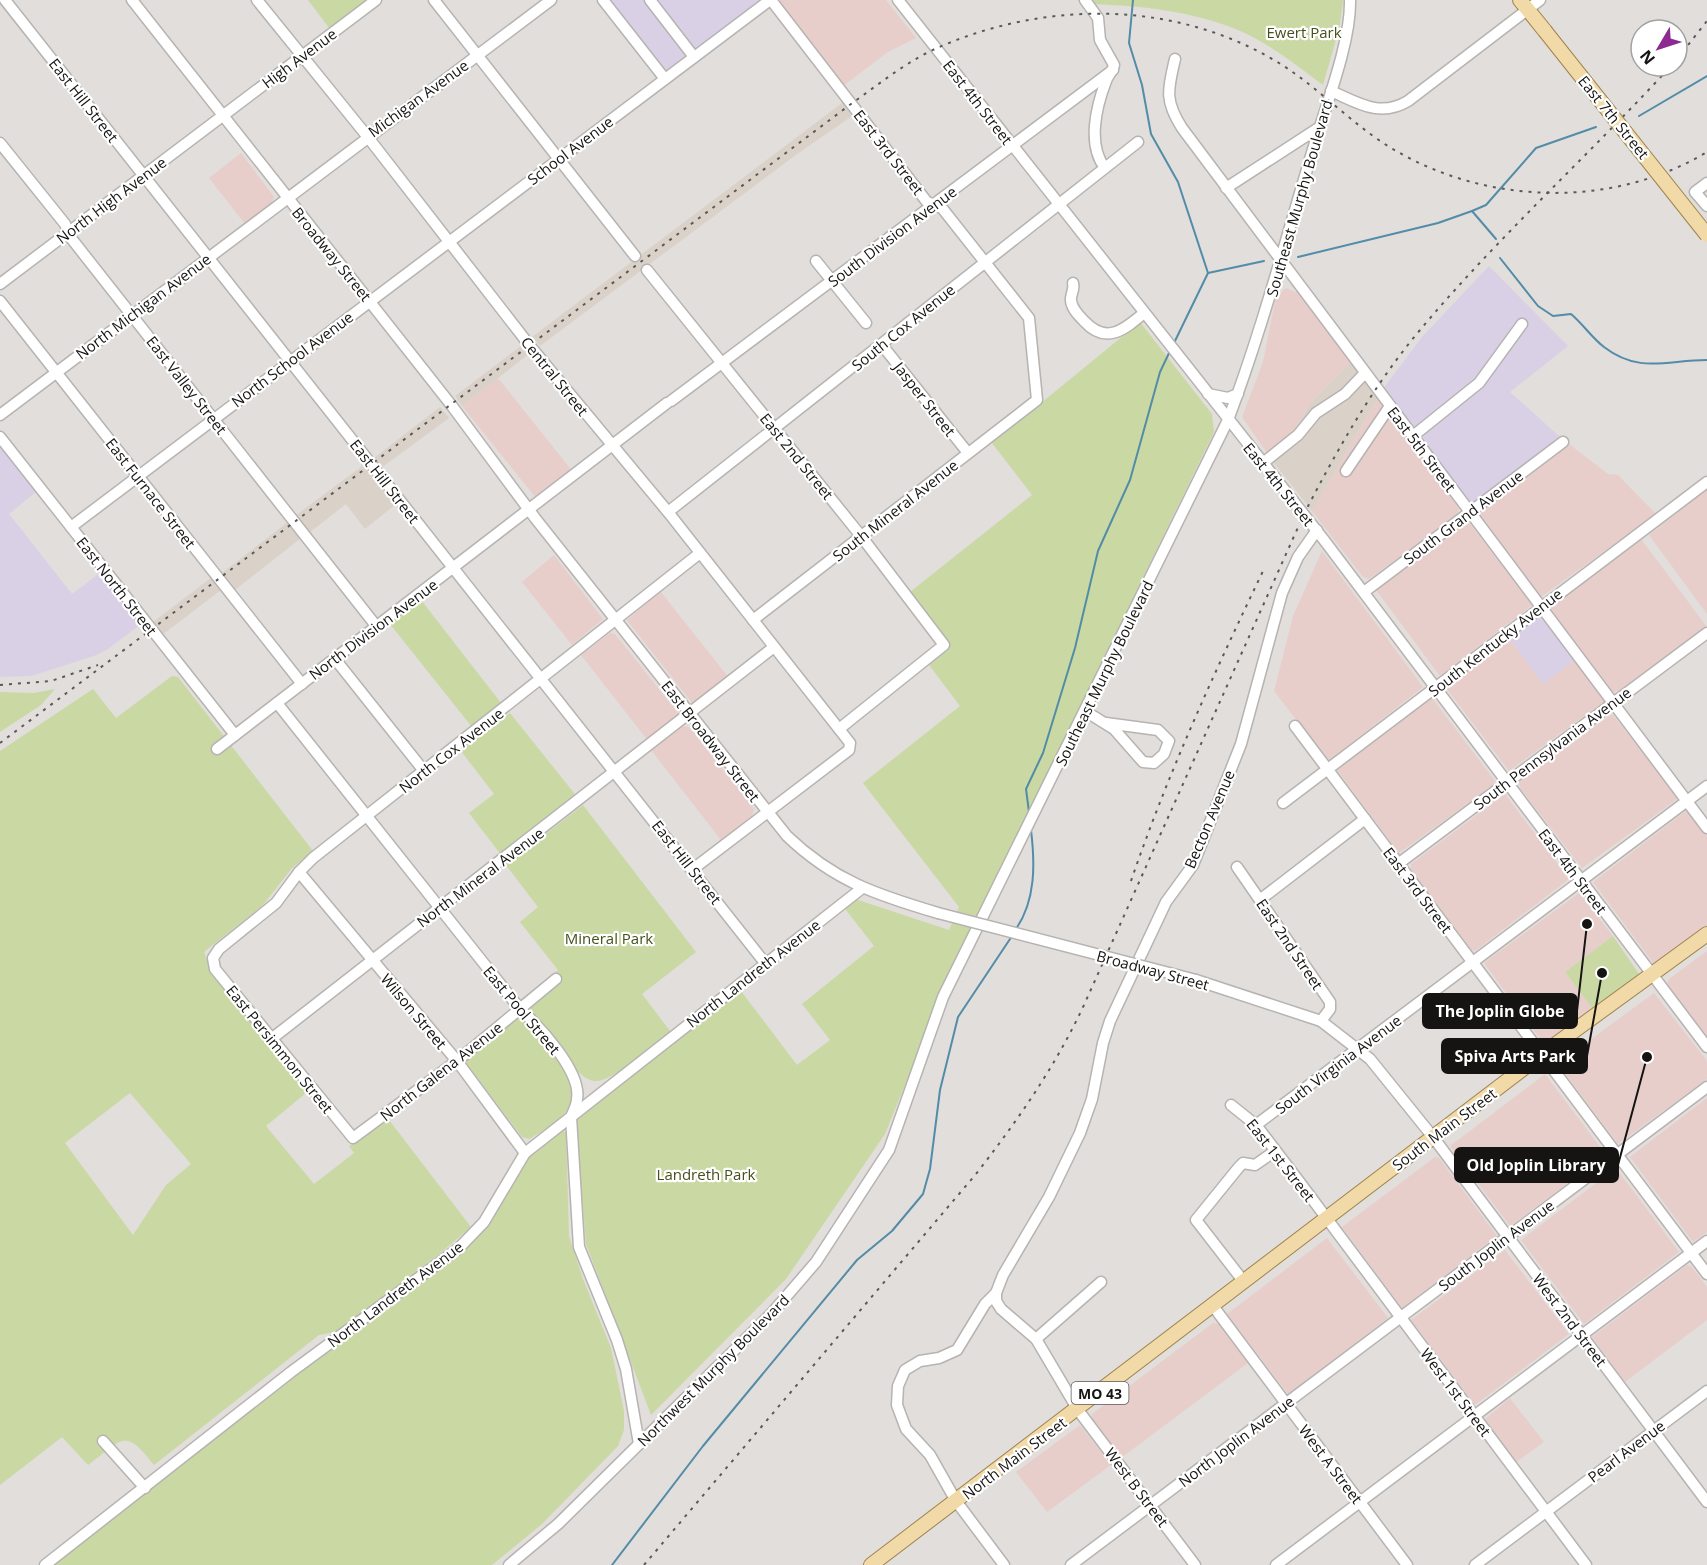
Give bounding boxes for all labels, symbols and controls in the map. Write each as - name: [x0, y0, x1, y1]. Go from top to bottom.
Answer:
- north arrow: [1629, 18, 1689, 78]
- park label: Ewert Park: [1266, 22, 1342, 42]
- street label: High Avenue: [258, 23, 340, 93]
- text: N: [1635, 45, 1660, 69]
- street label: East Hill Street: [45, 54, 123, 146]
- street label: Michigan Avenue: [364, 55, 472, 141]
- street label: East 4th Street: [939, 56, 1017, 148]
- street label: East 7th Street: [1574, 71, 1654, 163]
- street label: Southeast Murphy Boulevard: [1261, 97, 1337, 299]
- street label: East 3rd Street: [849, 105, 929, 199]
- street label: School Avenue: [523, 111, 617, 189]
- street label: North High Avenue: [52, 152, 170, 248]
- street label: South Division Avenue: [824, 181, 960, 291]
- street label: Broadway Street: [288, 203, 376, 305]
- street label: North Michigan Avenue: [71, 249, 215, 363]
- street label: South Cox Avenue: [847, 279, 959, 375]
- street label: North School Avenue: [227, 307, 357, 411]
- street label: East Valley Street: [142, 332, 232, 438]
- street label: Central Street: [517, 332, 593, 420]
- street label: Jasper Street: [888, 356, 960, 440]
- street label: East 5th Street: [1383, 402, 1461, 496]
- street label: East 2nd Street: [756, 409, 838, 503]
- street label: East Furnace Street: [102, 434, 200, 552]
- street label: East Hill Street: [346, 435, 424, 527]
- street label: East 4th Street: [1239, 438, 1319, 530]
- street label: South Mineral Avenue: [828, 455, 962, 565]
- street label: South Grand Avenue: [1399, 465, 1527, 569]
- street label: East North Street: [72, 533, 162, 639]
- street label: North Division Avenue: [305, 574, 441, 684]
- street label: Southeast Murphy Boulevard: [1050, 577, 1158, 769]
- street label: South Kentucky Avenue: [1424, 583, 1566, 701]
- street label: East Broadway Street: [657, 676, 765, 806]
- street label: South Pennsylvania Avenue: [1469, 682, 1635, 814]
- street label: North Cox Avenue: [395, 703, 507, 797]
- street label: Becton Avenue: [1179, 767, 1239, 871]
- street label: East Hill Street: [648, 816, 726, 908]
- street label: North Mineral Avenue: [412, 823, 548, 931]
- street label: East 4th Street: [1534, 824, 1612, 918]
- street label: East 3rd Street: [1379, 843, 1457, 937]
- street label: East 2nd Street: [1252, 895, 1328, 993]
- street label: North Landreth Avenue: [682, 914, 824, 1032]
- park label: Mineral Park: [565, 928, 653, 948]
- street label: Broadway Street: [1095, 945, 1211, 995]
- street label: East Pool Street: [479, 962, 565, 1058]
- street label: Wilson Street: [377, 969, 451, 1053]
- street label: East Persimmon Street: [222, 981, 338, 1117]
- callout: The Joplin Globe: [1423, 994, 1577, 1028]
- text: The Joplin Globe: [1435, 1000, 1565, 1022]
- street label: South Virginia Avenue: [1271, 1010, 1405, 1118]
- street label: North Galena Avenue: [376, 1017, 506, 1125]
- callout: Spiva Arts Park: [1442, 1039, 1587, 1073]
- text: Spiva Arts Park: [1455, 1045, 1576, 1067]
- street label: South Main Street: [1388, 1083, 1500, 1175]
- street label: East 1st Street: [1242, 1114, 1320, 1206]
- callout: Old Joplin Library: [1455, 1148, 1618, 1182]
- text: Old Joplin Library: [1466, 1154, 1606, 1176]
- park label: Landreth Park: [657, 1164, 756, 1184]
- street label: South Joplin Avenue: [1434, 1195, 1558, 1295]
- street label: North Landreth Avenue: [323, 1236, 467, 1352]
- street label: West 2nd Street: [1528, 1269, 1612, 1371]
- street label: Northwest Murphy Boulevard: [633, 1290, 793, 1450]
- street label: West 1st Street: [1416, 1344, 1496, 1440]
- road number: MO 43: [1072, 1382, 1128, 1404]
- street label: North Joplin Avenue: [1174, 1391, 1298, 1491]
- street label: North Main Street: [958, 1412, 1070, 1504]
- street label: Pearl Avenue: [1583, 1415, 1669, 1487]
- street label: West A Street: [1295, 1420, 1367, 1508]
- street label: West B Street: [1101, 1443, 1173, 1531]

